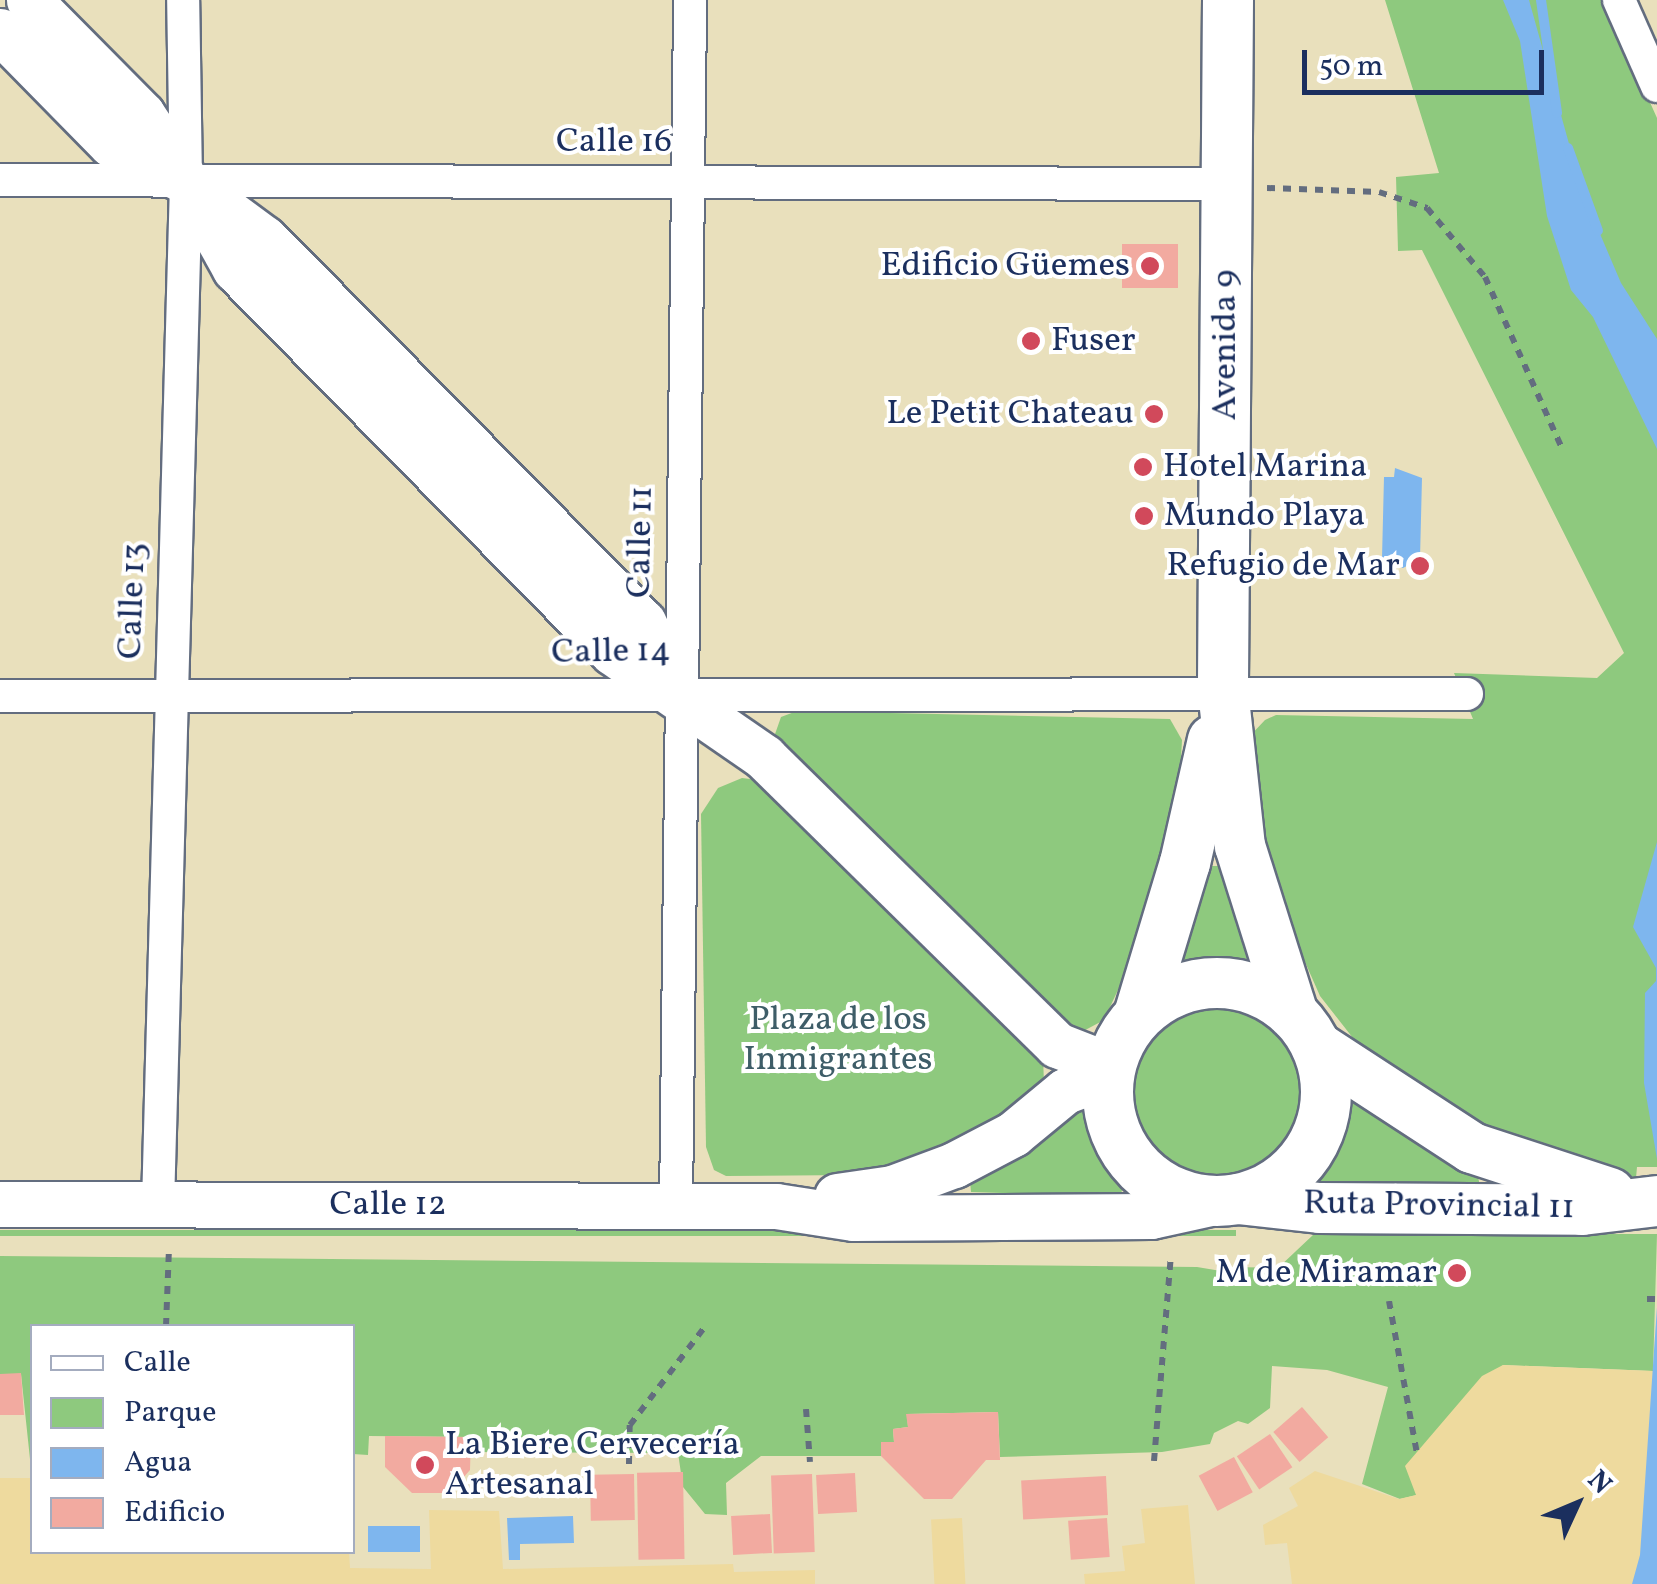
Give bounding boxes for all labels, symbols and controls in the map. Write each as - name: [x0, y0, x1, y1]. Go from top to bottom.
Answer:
- scale bar: [1307, 30, 1550, 92]
- text: 50 m: [1319, 46, 1383, 88]
- street label: Calle 16: [556, 121, 672, 163]
- place label: Edificio Güemes: [880, 245, 1130, 287]
- marker: Edificio Güemes: [1139, 255, 1161, 277]
- street label: Avenida 9: [1205, 269, 1247, 421]
- place label: Fuser: [1051, 320, 1136, 362]
- marker: Fuser: [1020, 330, 1042, 352]
- place label: Le Petit Chateau: [886, 393, 1134, 435]
- marker: Le Petit Chateau: [1143, 403, 1165, 425]
- place label: Hotel Marina: [1163, 446, 1368, 488]
- marker: Hotel Marina: [1132, 456, 1154, 478]
- street label: Calle 11: [619, 486, 663, 598]
- place label: Mundo Playa: [1164, 495, 1365, 537]
- marker: Mundo Playa: [1133, 505, 1155, 527]
- street label: Calle 13: [110, 542, 156, 660]
- place label: Refugio de Mar: [1166, 545, 1400, 587]
- marker: Refugio de Mar: [1409, 555, 1431, 577]
- street label: Calle 14: [551, 630, 671, 674]
- park label: Plaza de los Inmigrantes: [743, 999, 933, 1081]
- street label: Ruta Provincial 11: [1303, 1183, 1575, 1229]
- street label: Calle 12: [329, 1184, 447, 1226]
- place label: M de Miramar: [1216, 1252, 1437, 1294]
- marker: M de Miramar: [1446, 1262, 1468, 1284]
- legend: [30, 1324, 355, 1554]
- text: Calle: [124, 1342, 191, 1384]
- text: Parque: [124, 1392, 216, 1434]
- place label: La Biere Cervecería Artesanal: [445, 1424, 740, 1506]
- text: Agua: [124, 1442, 192, 1484]
- marker: La Biere Cervecería Artesanal: [414, 1454, 436, 1476]
- north arrow: [1527, 1454, 1627, 1554]
- text: N: [1578, 1462, 1620, 1504]
- text: Edificio: [124, 1492, 225, 1534]

